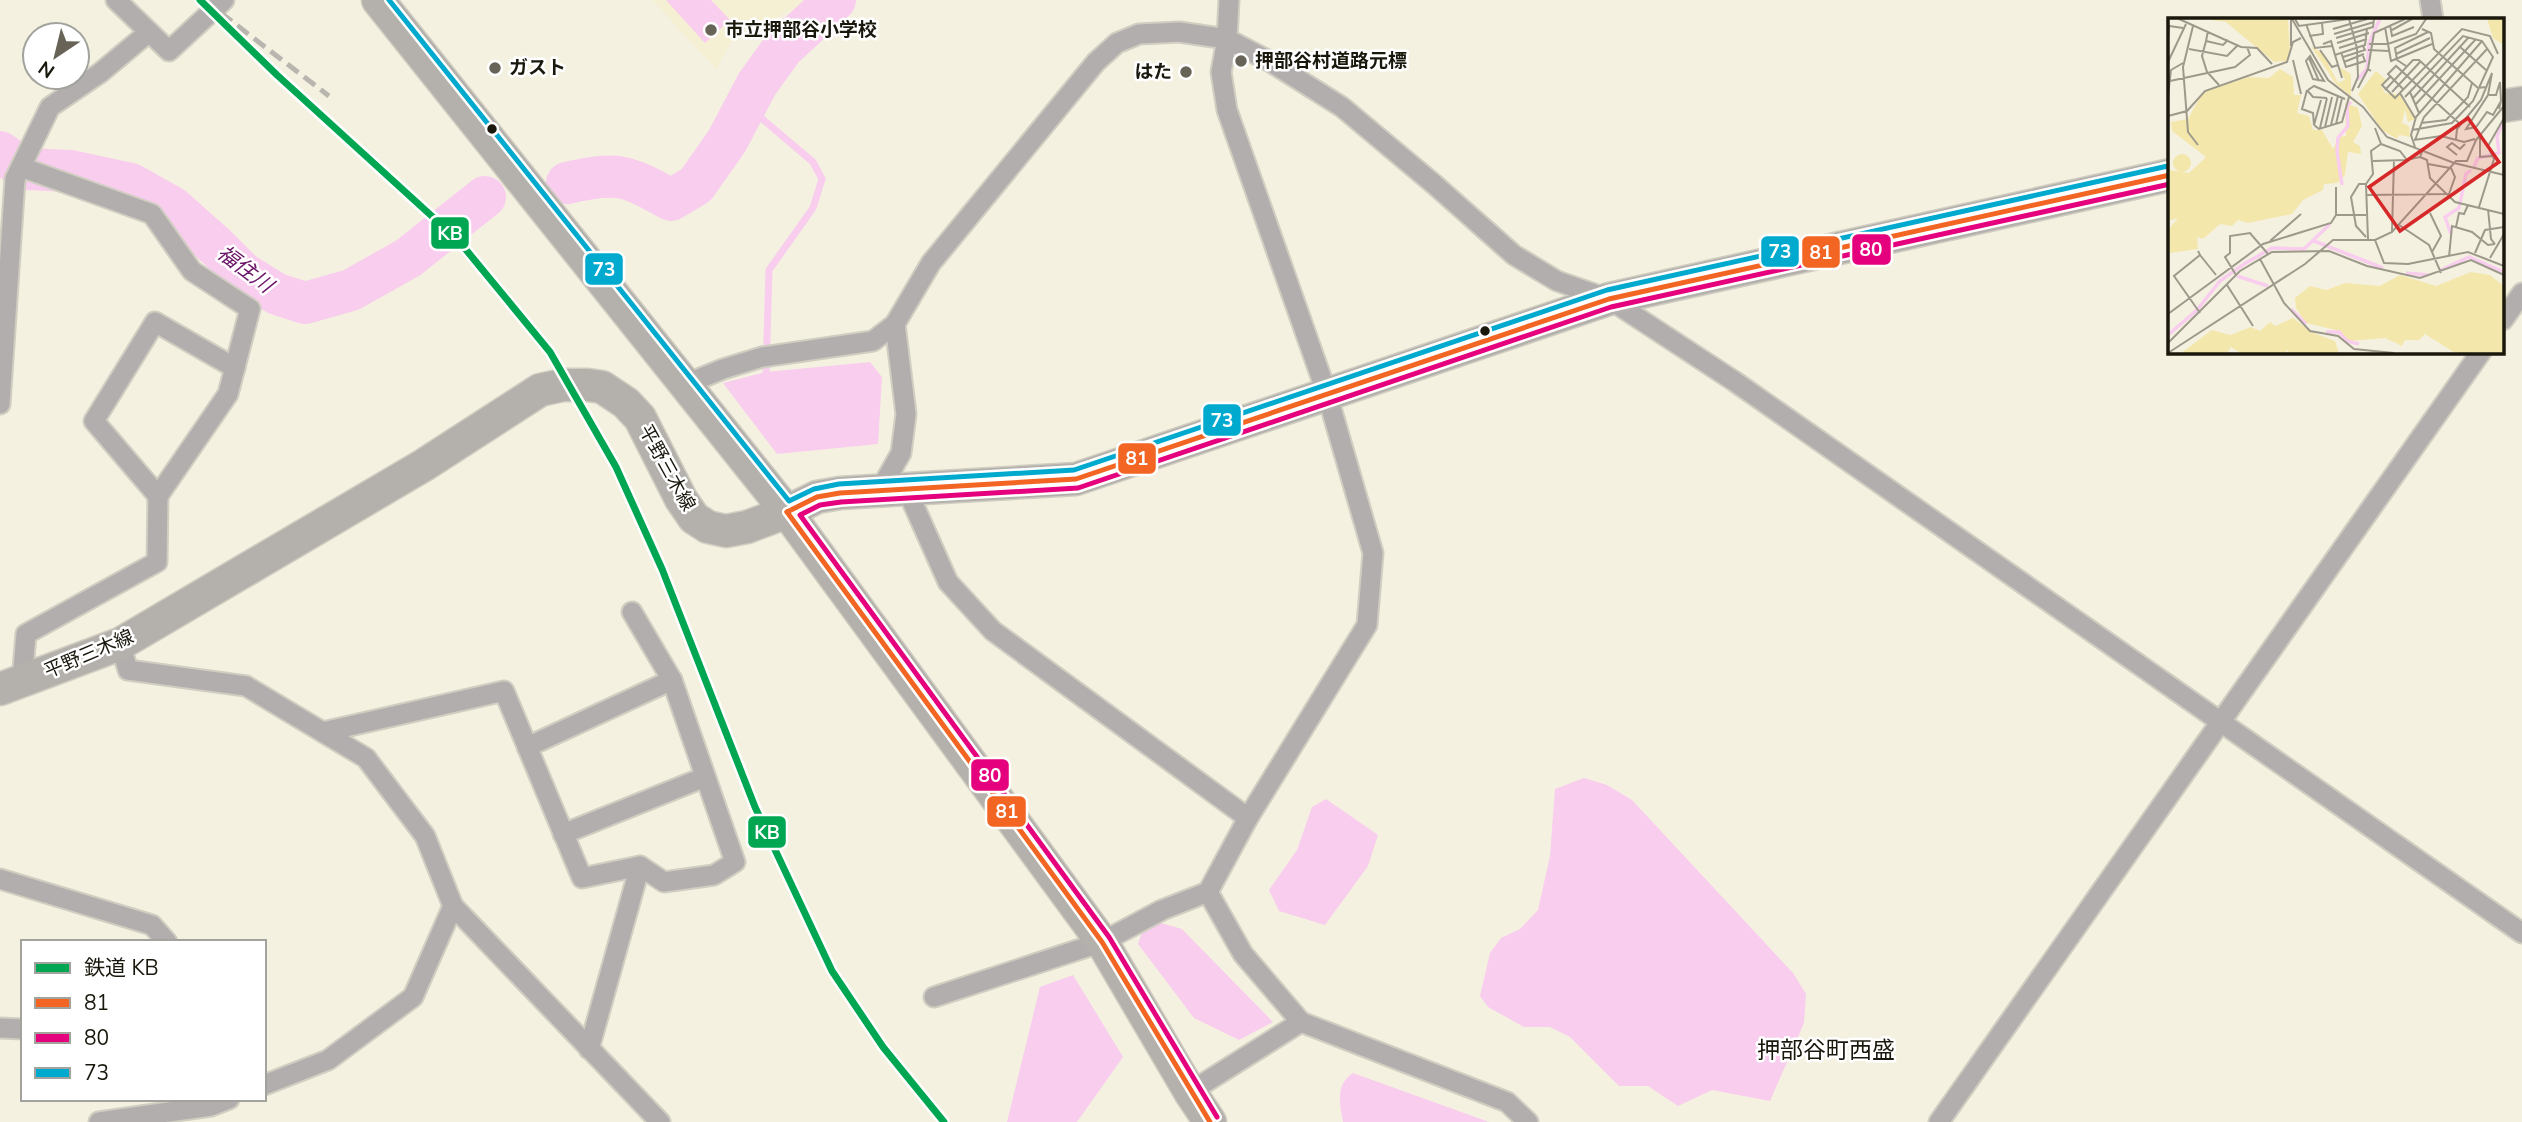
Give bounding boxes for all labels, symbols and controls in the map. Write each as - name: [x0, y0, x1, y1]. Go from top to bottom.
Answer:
- place label: 市立押部谷小学校: [725, 17, 877, 43]
- inset map: [2168, 18, 2504, 354]
- north arrow: [21, 21, 91, 91]
- marker: 市立押部谷小学校: [703, 22, 719, 38]
- place label: 押部谷村道路元標: [1255, 48, 1407, 74]
- marker: 押部谷村道路元標: [1233, 53, 1249, 69]
- text: N: [34, 54, 60, 84]
- place label: ガスト: [509, 55, 566, 81]
- place label: はた: [1134, 59, 1172, 85]
- marker: ガスト: [487, 60, 503, 76]
- marker: はた: [1178, 64, 1194, 80]
- unlabelled marker: [485, 122, 499, 136]
- line badge: KB: [430, 216, 470, 250]
- text: KB: [437, 221, 463, 247]
- line badge: 80: [1851, 233, 1892, 266]
- line badge: 73: [1760, 235, 1800, 268]
- line badge: 81: [1801, 235, 1841, 269]
- text: 80: [1860, 237, 1882, 263]
- water label: 福住川: [211, 239, 280, 300]
- text: 73: [1769, 239, 1791, 265]
- text: 81: [1810, 240, 1832, 266]
- line badge: 73: [584, 252, 624, 286]
- text: 73: [593, 257, 615, 283]
- unlabelled marker: [1478, 324, 1492, 338]
- line badge: 73: [1202, 403, 1242, 437]
- text: 73: [1211, 408, 1233, 434]
- street label: 平野三木線: [633, 420, 701, 516]
- line badge: 81: [1117, 442, 1157, 475]
- text: 81: [1126, 446, 1148, 472]
- street label: 平野三木線: [40, 623, 138, 685]
- line badge: 80: [970, 758, 1010, 792]
- text: 80: [979, 763, 1001, 789]
- line badge: 81: [986, 795, 1027, 828]
- text: 81: [996, 799, 1018, 825]
- line badge: KB: [747, 815, 787, 849]
- text: KB: [754, 820, 780, 846]
- legend: [21, 940, 266, 1101]
- text: 鉄道 KB: [84, 954, 159, 982]
- text: 81: [84, 989, 109, 1017]
- text: 80: [84, 1024, 109, 1052]
- district label: 押部谷町西盛: [1757, 1035, 1895, 1066]
- text: 73: [84, 1059, 109, 1087]

